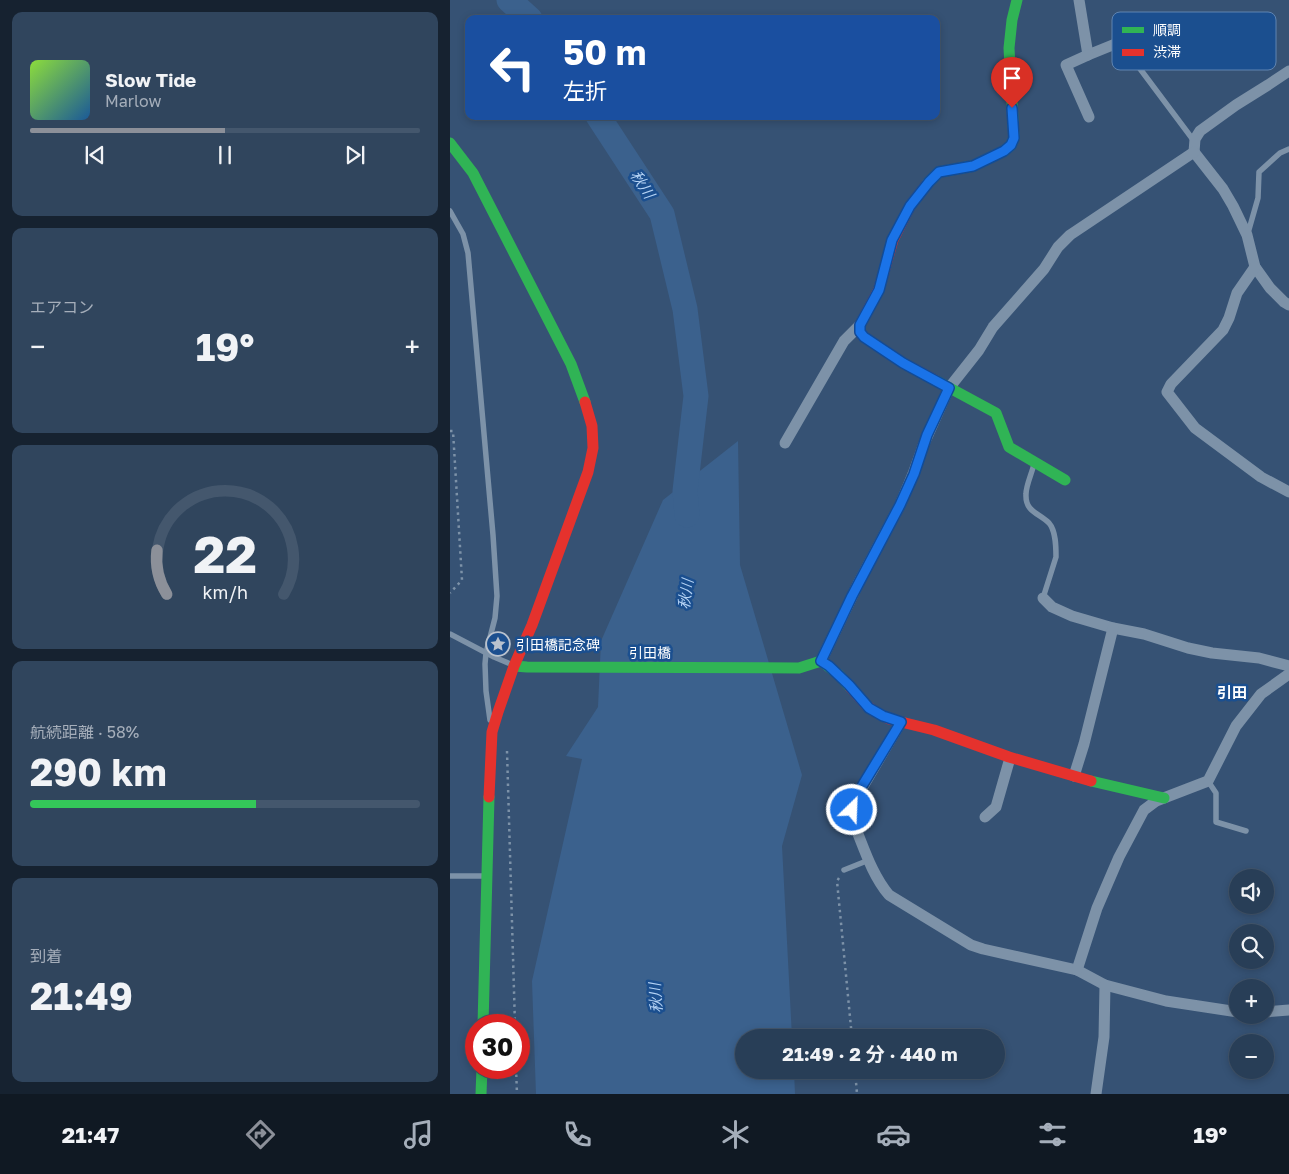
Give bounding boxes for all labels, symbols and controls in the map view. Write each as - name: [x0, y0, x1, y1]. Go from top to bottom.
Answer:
- legend: [1112, 12, 1276, 70]
- text: 順調: [1153, 21, 1181, 38]
- text: 50 m: [563, 31, 646, 73]
- icon: left: [480, 35, 545, 100]
- text: 渋滞: [1153, 43, 1181, 60]
- pin: [991, 57, 1033, 108]
- icon: arrive: [998, 64, 1026, 92]
- text: Slow Tide: [105, 68, 196, 91]
- text: 左折: [563, 77, 607, 104]
- text: Marlow: [105, 91, 161, 111]
- icon: previous: [81, 141, 109, 169]
- icon: pause: [211, 141, 239, 169]
- icon: next: [341, 141, 369, 169]
- water label: 秋川: [627, 167, 660, 203]
- text: エアコン: [30, 297, 94, 317]
- text: 19°: [196, 324, 254, 369]
- text: −: [30, 330, 45, 363]
- text: +: [405, 330, 420, 363]
- text: 22: [193, 522, 257, 584]
- water label: 秋川: [674, 576, 696, 610]
- text: km/h: [202, 581, 248, 603]
- place icon: 引田橋記念碑: [485, 631, 511, 657]
- place label: 引田橋記念碑: [516, 636, 600, 653]
- street label: 引田橋: [629, 644, 671, 661]
- district label: 引田: [1217, 683, 1247, 701]
- text: 航続距離 · 58%: [30, 722, 139, 742]
- text: 290 km: [30, 749, 167, 794]
- position arrow: [825, 783, 877, 835]
- map controls: [1229, 869, 1274, 1079]
- button: sound: [1229, 869, 1274, 914]
- button: search: [1229, 924, 1274, 969]
- text: 到着: [30, 946, 62, 966]
- text: 21:49: [30, 973, 133, 1018]
- button: +: [1229, 979, 1274, 1024]
- water label: 秋川: [645, 980, 665, 1014]
- speed limit sign: 30: [465, 1014, 530, 1079]
- button: −: [1229, 1034, 1274, 1079]
- text: 21:49 · 2 分 · 440 m: [782, 1042, 958, 1065]
- icon: directions: [243, 1117, 278, 1152]
- icon: music: [401, 1117, 436, 1152]
- icon: phone: [560, 1117, 595, 1152]
- icon: climate: [718, 1117, 753, 1152]
- icon: car: [876, 1117, 911, 1152]
- icon: filters: [1035, 1117, 1070, 1152]
- text: 21:47: [62, 1121, 119, 1148]
- text: 19°: [1193, 1121, 1227, 1148]

